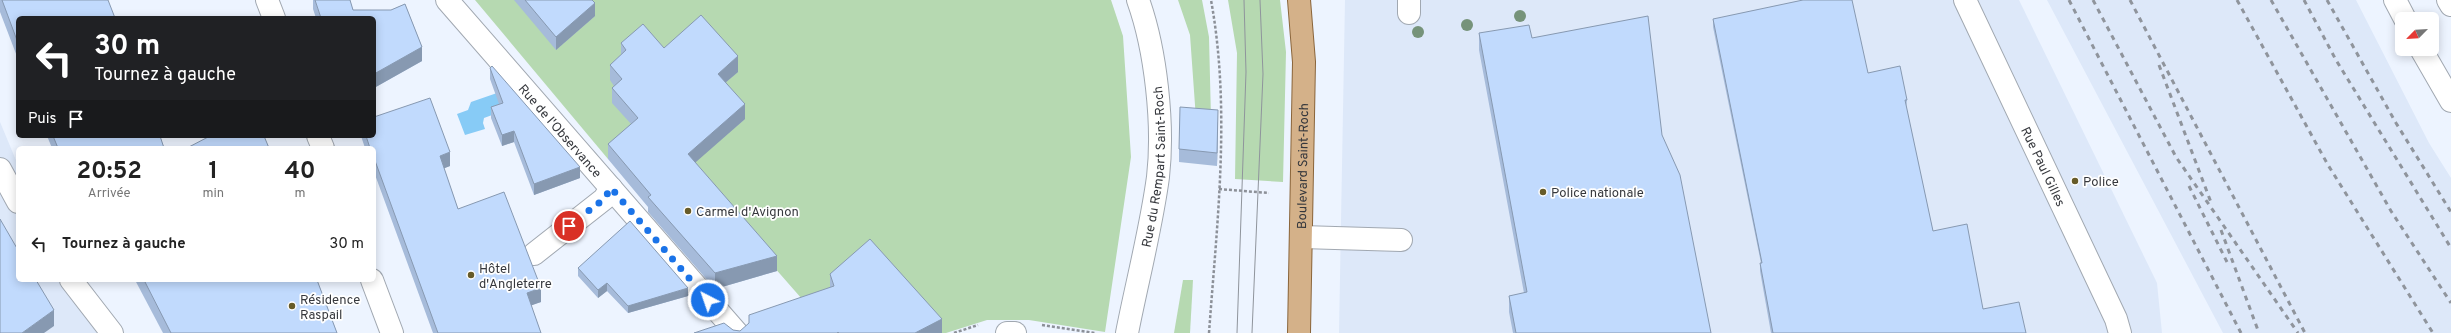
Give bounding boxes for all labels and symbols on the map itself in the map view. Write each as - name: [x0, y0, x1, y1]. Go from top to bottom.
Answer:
- north arrow: [2395, 12, 2439, 56]
- street label: Rue de l'Observance: [514, 82, 604, 182]
- street label: Rue du Rempart Saint-Roch: [1140, 85, 1170, 249]
- street label: Boulevard Saint-Roch: [1295, 103, 1313, 229]
- street label: Rue Paul Gilles: [2016, 125, 2068, 210]
- place label: Police: [2083, 175, 2119, 191]
- marker: Police: [2070, 176, 2080, 186]
- place label: Police nationale: [1551, 186, 1644, 202]
- marker: Police nationale: [1538, 187, 1548, 197]
- place label: Carmel d'Avignon: [696, 205, 799, 221]
- marker: Carmel d'Avignon: [683, 206, 693, 216]
- pin: [552, 209, 586, 243]
- place label: Hôtel d'Angleterre: [479, 262, 552, 293]
- marker: Hôtel d'Angleterre: [466, 270, 476, 280]
- position arrow: [687, 279, 729, 321]
- place label: Résidence Raspail: [300, 293, 360, 324]
- marker: Résidence Raspail: [287, 301, 297, 311]

